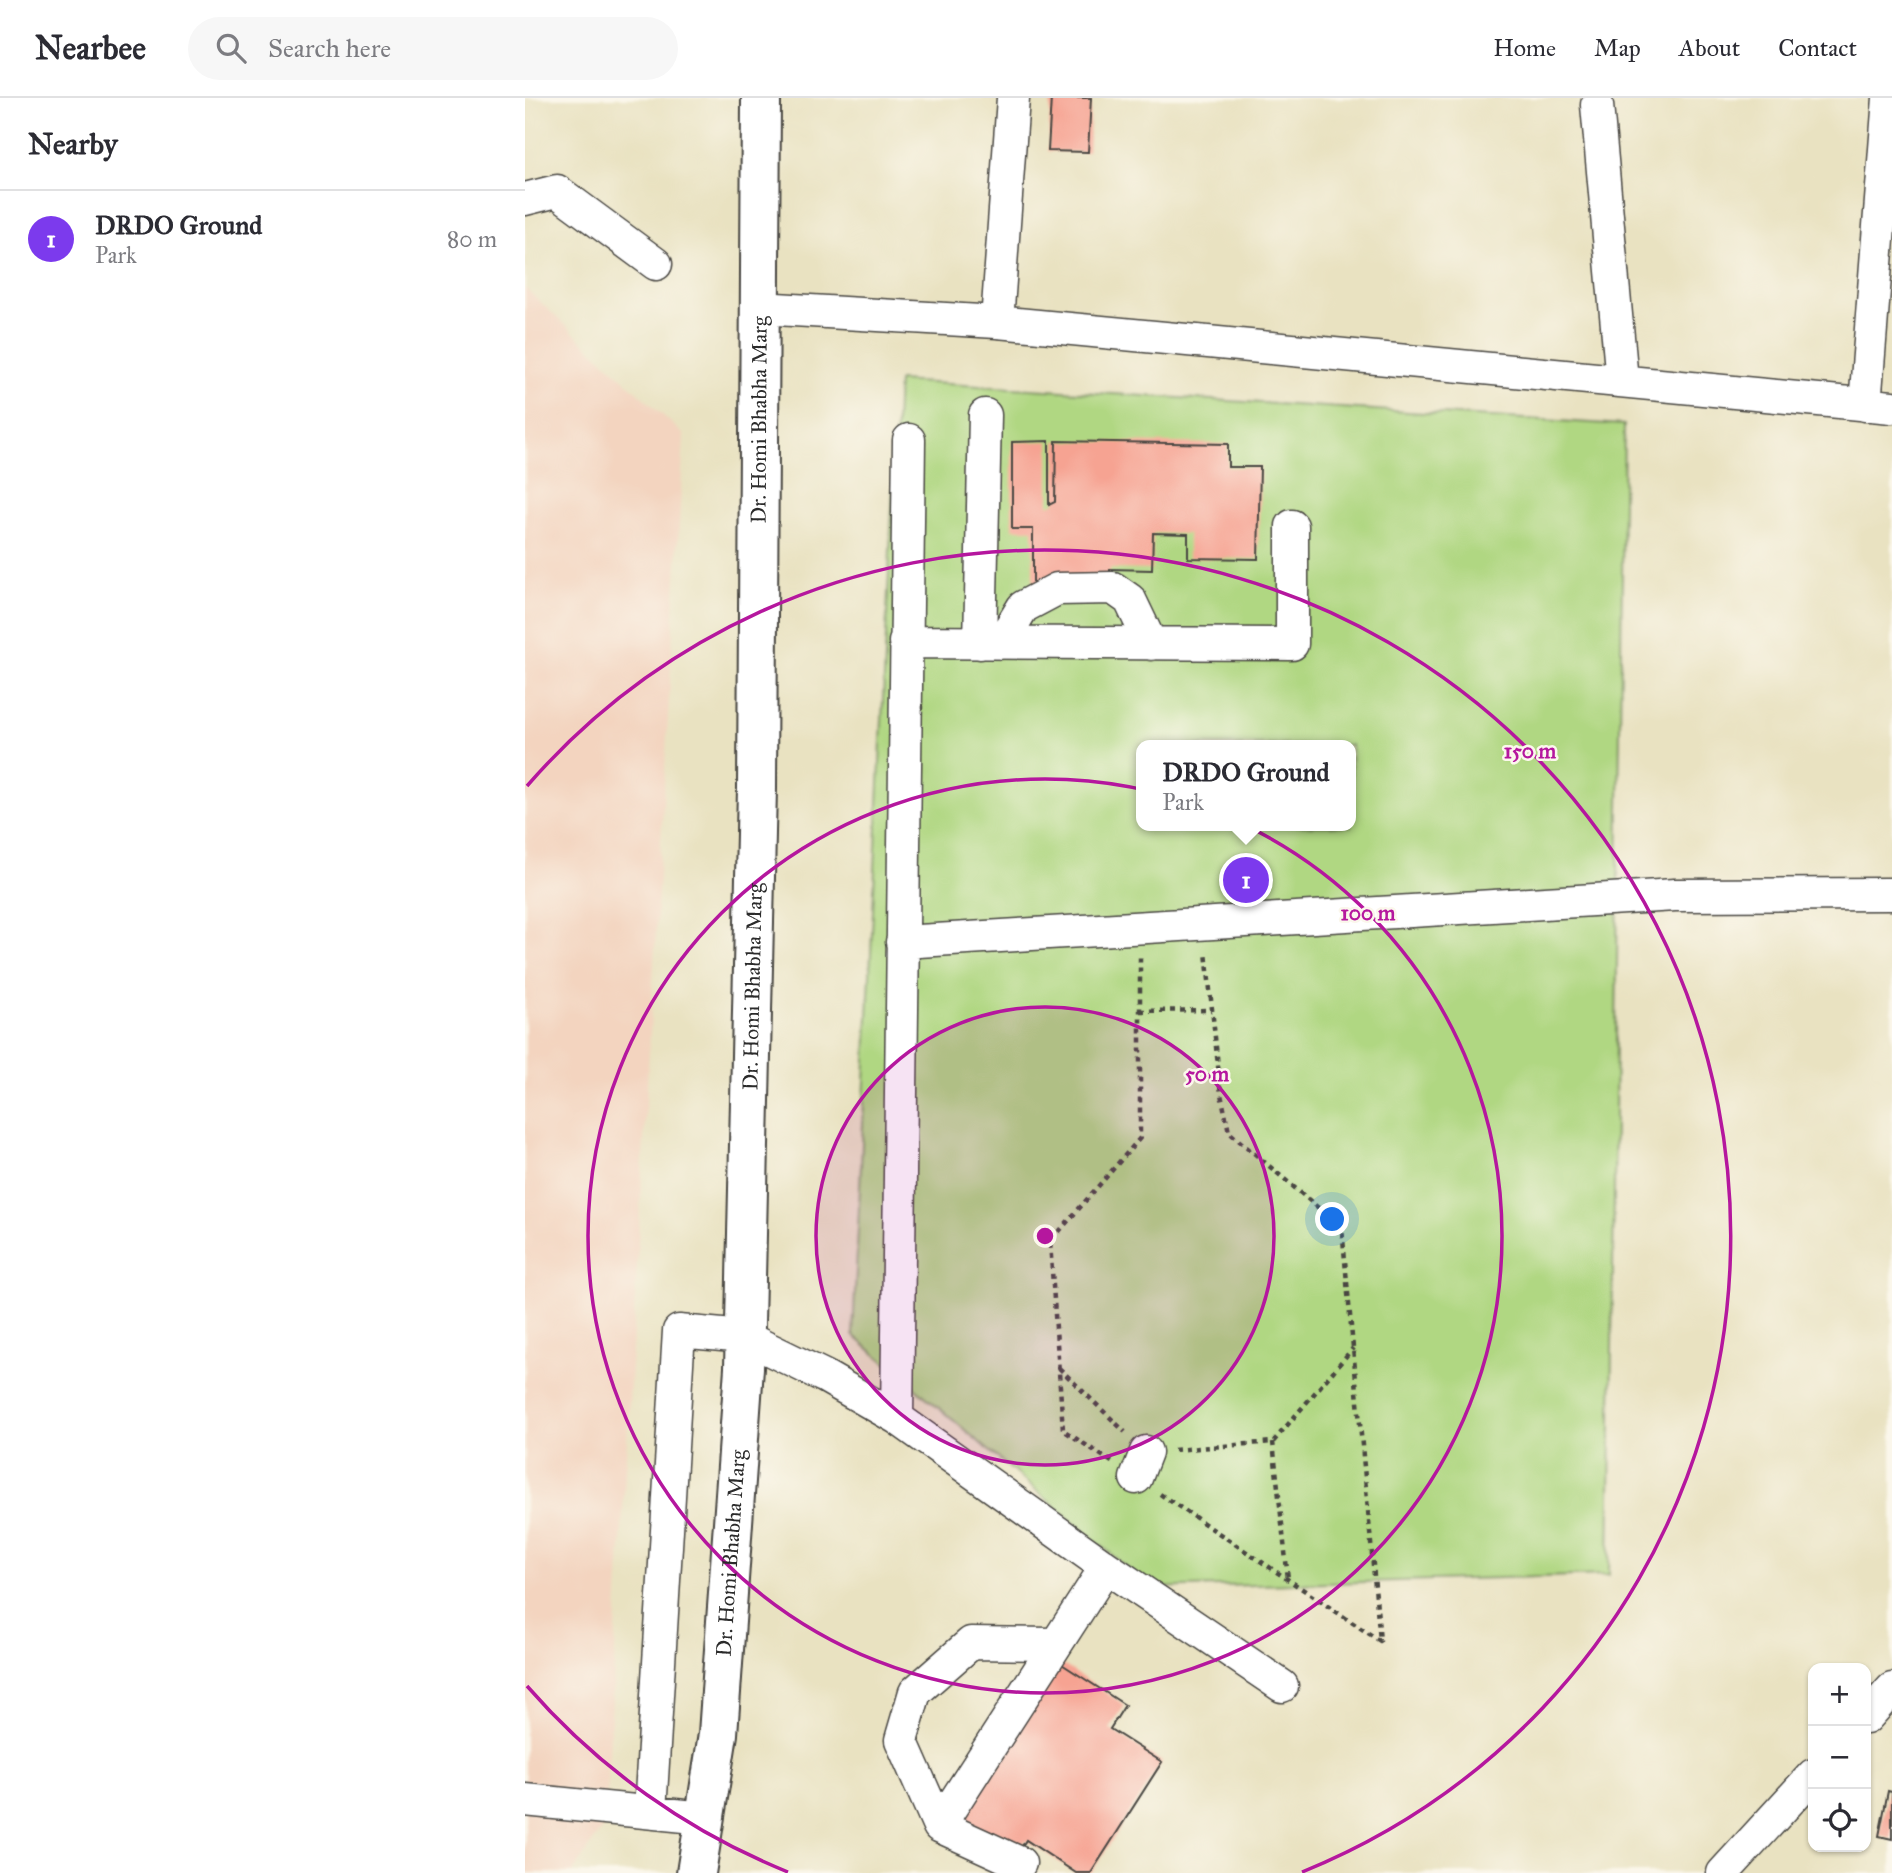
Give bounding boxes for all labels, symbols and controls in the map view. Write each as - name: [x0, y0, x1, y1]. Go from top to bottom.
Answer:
- search box: [188, 17, 678, 80]
- text: Nearbee: [35, 28, 146, 68]
- icon: search: [212, 29, 250, 67]
- text: Search here: [268, 32, 391, 64]
- text: Home: [1493, 33, 1556, 63]
- text: Map: [1594, 33, 1641, 63]
- text: About: [1679, 33, 1740, 63]
- text: Contact: [1778, 33, 1857, 63]
- text: Nearby: [28, 126, 118, 162]
- text: DRDO Ground: [95, 209, 262, 241]
- text: 1: [46, 225, 56, 253]
- text: 80 m: [447, 225, 497, 253]
- text: Park: [95, 241, 137, 269]
- street label: Dr. Homi Bhabha Marg: [746, 316, 773, 524]
- text: 150 m: [1504, 738, 1556, 764]
- popup: [1136, 740, 1356, 831]
- text: DRDO Ground: [1162, 756, 1330, 788]
- text: Park: [1162, 788, 1204, 816]
- pin: 1: [1223, 854, 1269, 906]
- street label: Dr. Homi Bhabha Marg: [737, 883, 768, 1091]
- text: 100 m: [1341, 900, 1396, 926]
- text: 50 m: [1185, 1061, 1229, 1087]
- your location: [1315, 1202, 1349, 1236]
- centre of rings: [1033, 1224, 1057, 1248]
- street label: Dr. Homi Bhabha Marg: [711, 1449, 751, 1657]
- map controls: [1808, 1663, 1871, 1852]
- button: +: [1808, 1663, 1871, 1726]
- button: −: [1808, 1726, 1871, 1789]
- button: locate: [1808, 1789, 1871, 1852]

